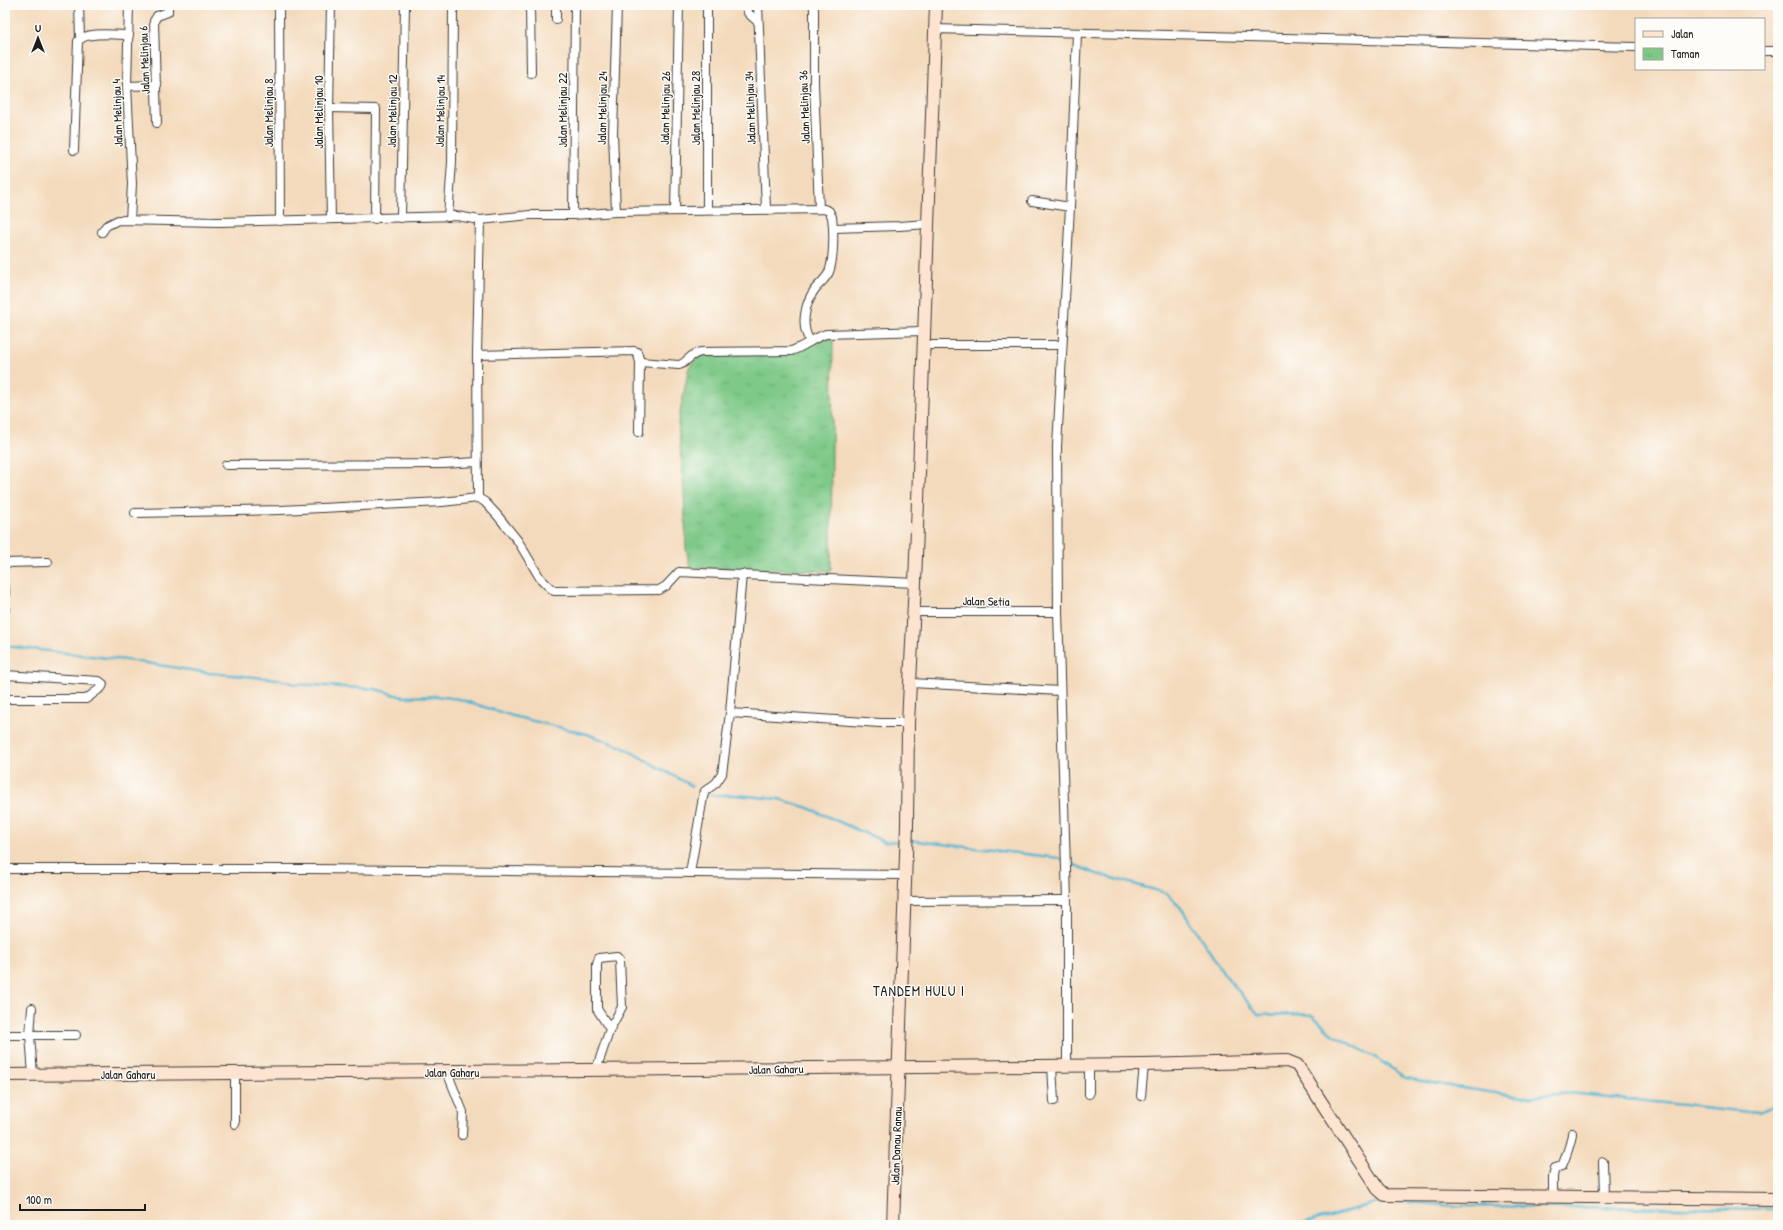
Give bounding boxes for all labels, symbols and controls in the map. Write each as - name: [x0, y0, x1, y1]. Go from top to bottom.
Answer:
- north arrow: [18, 18, 58, 58]
- legend: [1635, 18, 1765, 70]
- text: U: [35, 21, 41, 35]
- street label: Jalan Melinjau 6: [134, 25, 154, 94]
- text: Jalan: [1671, 25, 1693, 42]
- text: Taman: [1671, 45, 1700, 62]
- street label: Jalan Melinjau 36: [794, 70, 814, 144]
- street label: Jalan Melinjau 24: [593, 71, 611, 145]
- street label: Jalan Melinjau 26: [656, 71, 674, 145]
- street label: Jalan Melinjau 28: [687, 71, 704, 145]
- street label: Jalan Melinjau 34: [740, 71, 760, 145]
- street label: Jalan Melinjau 22: [554, 72, 571, 147]
- street label: Jalan Melinjau 12: [383, 74, 401, 148]
- street label: Jalan Melinjau 14: [431, 74, 449, 147]
- street label: Jalan Melinjau 10: [310, 75, 327, 149]
- street label: Jalan Melinjau 4: [107, 78, 127, 147]
- street label: Jalan Melinjau 8: [260, 79, 277, 147]
- street label: Jalan Setia: [962, 592, 1010, 610]
- district label: TANDEM HULU I: [873, 981, 965, 1000]
- street label: Jalan Gaharu: [748, 1060, 804, 1078]
- street label: Jalan Gaharu: [425, 1064, 480, 1081]
- street label: Jalan Gaharu: [101, 1066, 156, 1083]
- street label: Jalan Danau Ranau: [886, 1106, 906, 1185]
- scale bar: [20, 1186, 145, 1212]
- text: 100 m: [26, 1191, 52, 1208]

